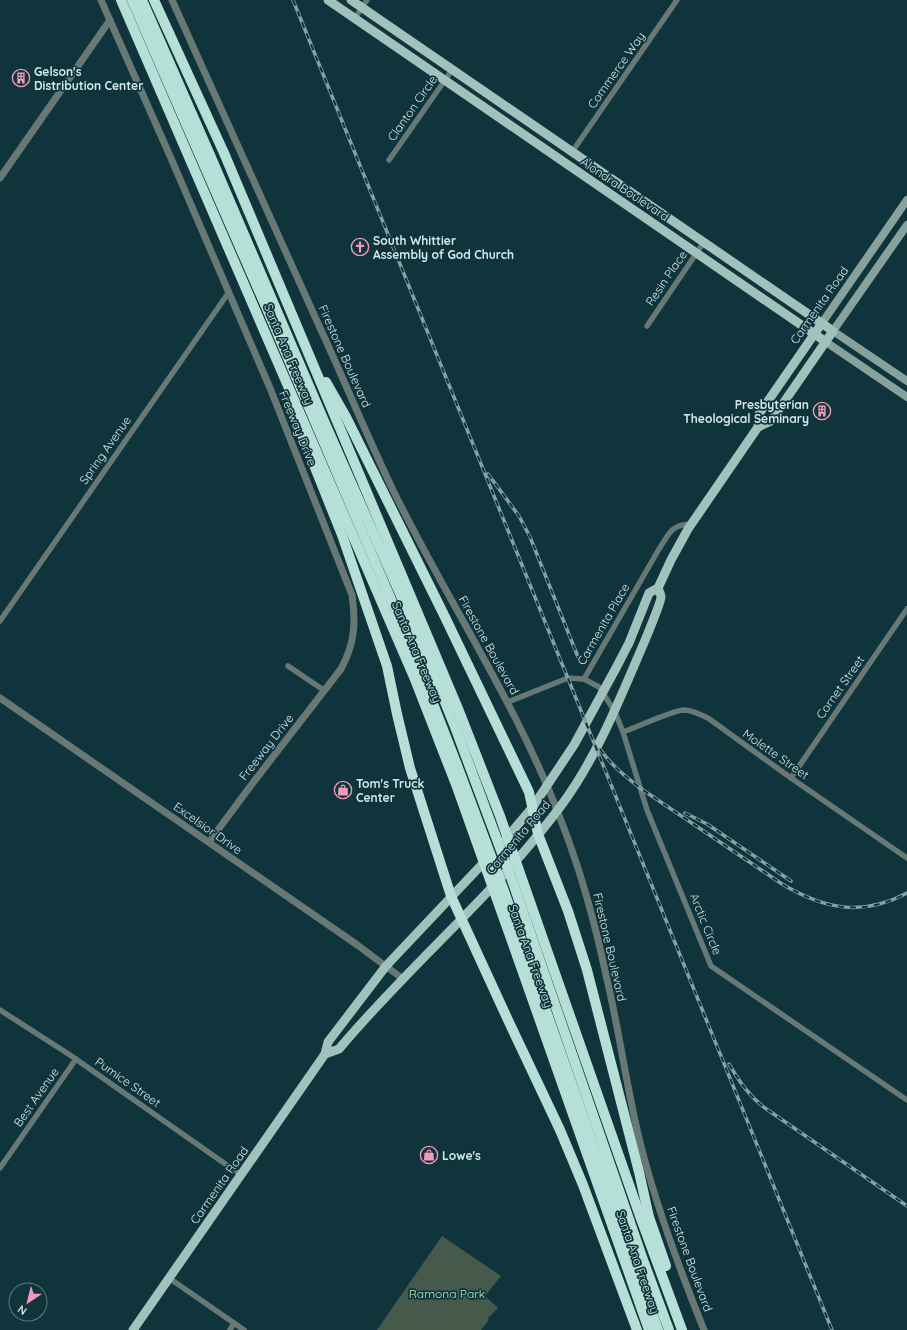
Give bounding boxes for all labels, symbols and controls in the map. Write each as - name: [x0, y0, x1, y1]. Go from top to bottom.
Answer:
- street label: Commerce Way: [584, 29, 648, 111]
- place label: Gelson's Distribution Center: [34, 64, 143, 93]
- building icon: Gelson's Distribution Center: [11, 68, 31, 88]
- street label: Clanton Circle: [384, 72, 440, 144]
- street label: Alondra Boulevard: [578, 154, 672, 224]
- place label: South Whittier Assembly of God Church: [373, 233, 514, 262]
- church icon: South Whittier Assembly of God Church: [350, 237, 370, 257]
- street label: Resin Place: [642, 247, 690, 308]
- street label: Carmenita Road: [787, 263, 851, 347]
- street label: Santa Ana Freeway: [261, 301, 317, 407]
- street label: Firestone Boulevard: [316, 302, 374, 410]
- street label: Freeway Drive: [276, 388, 320, 468]
- place label: Presbyterian Theological Seminary: [683, 397, 809, 426]
- building icon: Presbyterian Theological Seminary: [812, 401, 832, 421]
- street label: Spring Avenue: [76, 413, 134, 487]
- street label: Carmenita Place: [574, 580, 633, 667]
- street label: Firestone Boulevard: [456, 593, 522, 697]
- street label: Santa Ana Freeway: [389, 599, 445, 705]
- street label: Cornet Street: [813, 653, 867, 721]
- street label: Freeway Drive: [235, 711, 297, 783]
- street label: Molette Street: [740, 726, 812, 782]
- place label: Tom's Truck Center: [356, 776, 425, 805]
- shop icon: Tom's Truck Center: [333, 780, 353, 800]
- street label: Carmenita Road: [483, 797, 553, 877]
- street label: Excelsior Drive: [171, 799, 245, 857]
- street label: Firestone Boulevard: [590, 891, 630, 1003]
- street label: Arctic Circle: [687, 891, 725, 957]
- street label: Santa Ana Freeway: [505, 902, 557, 1010]
- street label: Pumice Street: [92, 1054, 164, 1110]
- street label: Best Avenue: [10, 1064, 62, 1129]
- street label: Carmenita Road: [187, 1143, 251, 1227]
- shop icon: Lowe's: [419, 1145, 439, 1165]
- place label: Lowe's: [442, 1148, 481, 1163]
- street label: Firestone Boulevard: [664, 1204, 716, 1314]
- street label: Santa Ana Freeway: [613, 1208, 663, 1316]
- north arrow: [8, 1282, 48, 1322]
- park label: Ramona Park: [409, 1286, 485, 1301]
- text: N: [15, 1302, 30, 1318]

